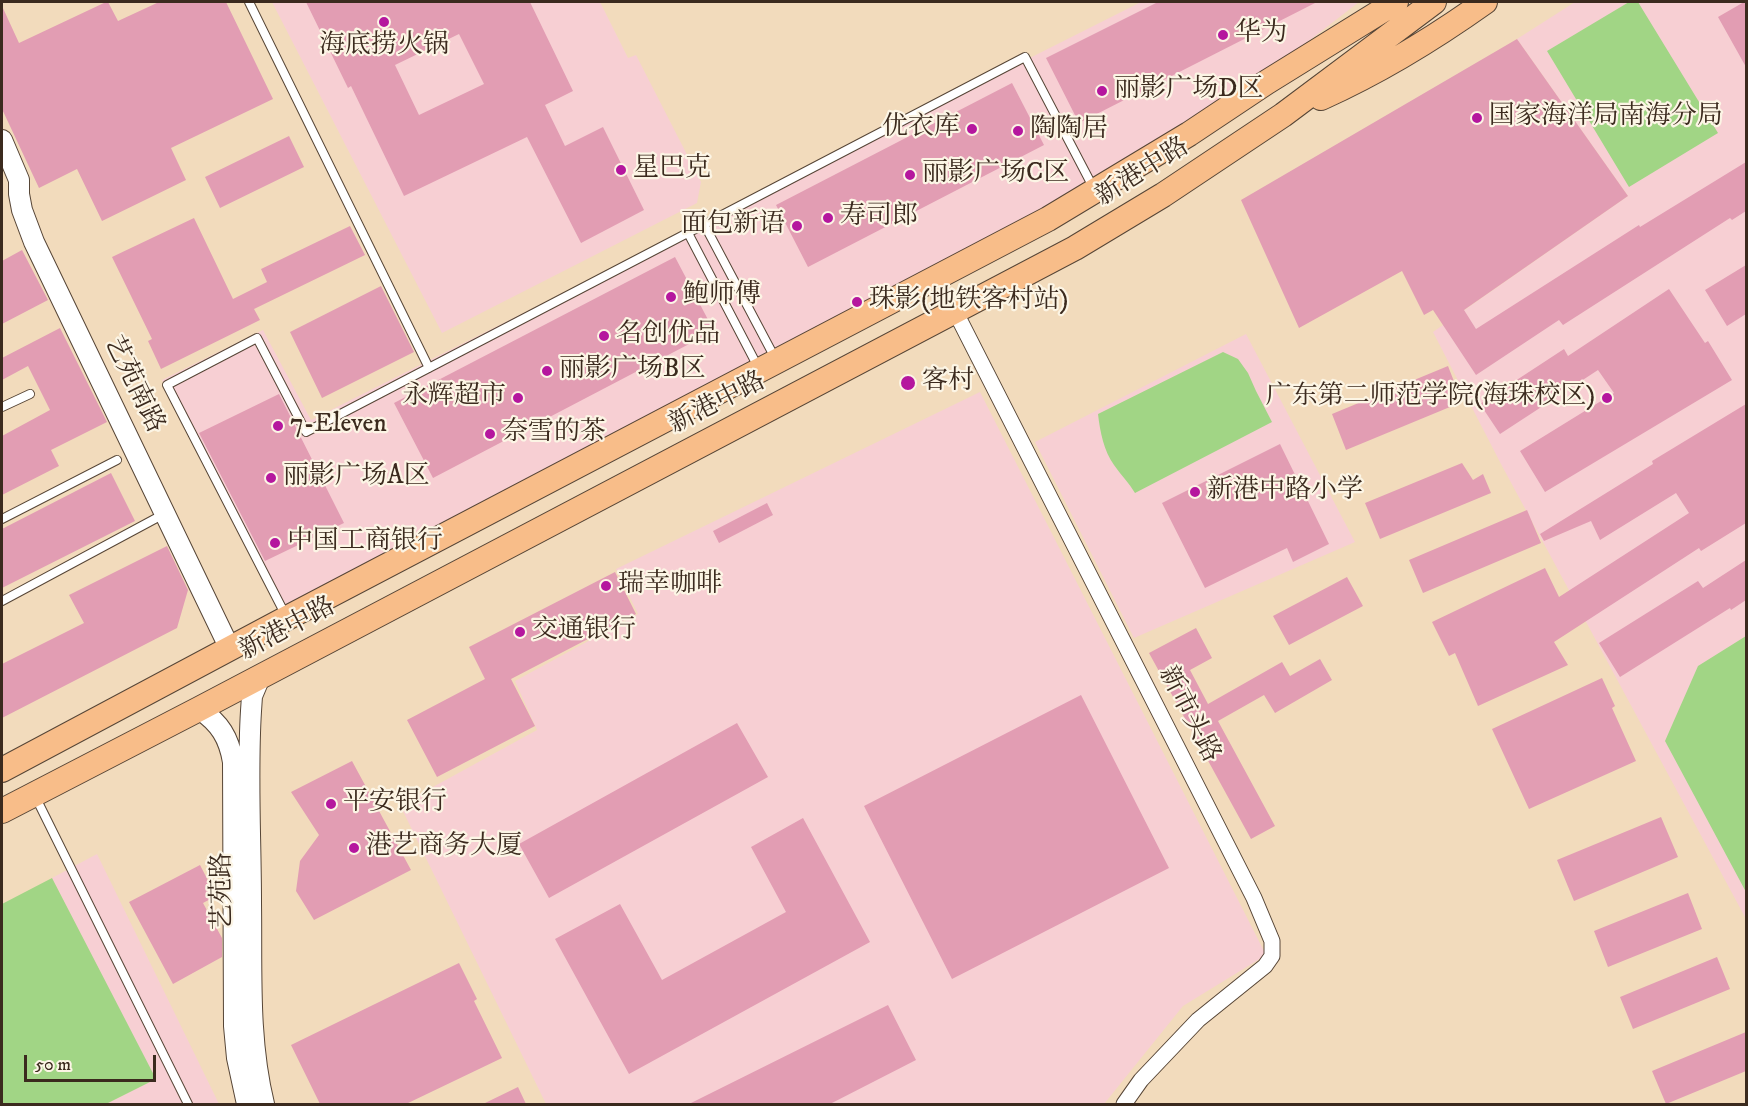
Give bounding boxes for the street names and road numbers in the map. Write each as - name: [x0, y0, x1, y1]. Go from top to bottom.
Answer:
- street label: 新港中路: [1091, 132, 1195, 214]
- street label: 艺苑南路: [96, 331, 170, 439]
- street label: 新港中路: [665, 366, 771, 442]
- street label: 新港中路: [235, 592, 341, 668]
- street label: 新市头路: [1150, 662, 1226, 768]
- street label: 艺苑路: [208, 852, 240, 930]

